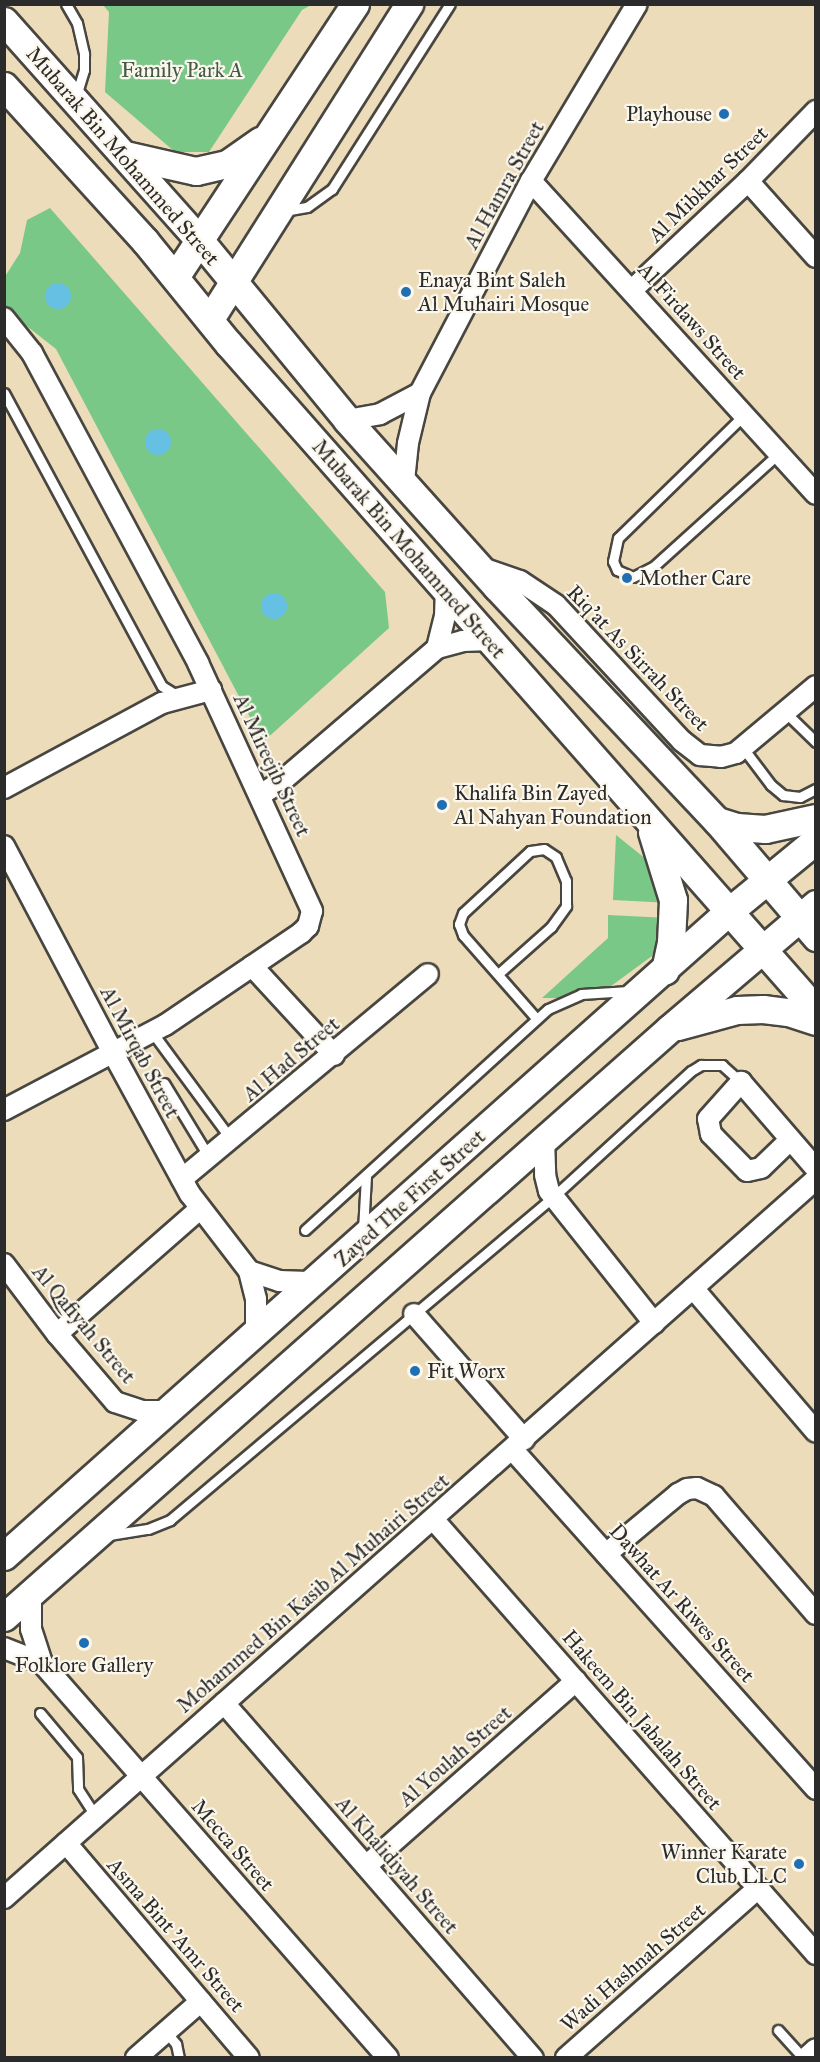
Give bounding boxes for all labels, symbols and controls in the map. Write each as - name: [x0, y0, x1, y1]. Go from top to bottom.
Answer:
- street label: Mubarak Bin Mohammed Street: [21, 41, 225, 271]
- park label: Family Park A: [121, 57, 243, 83]
- place label: Playhouse: [626, 101, 712, 127]
- marker: Playhouse: [717, 107, 731, 121]
- street label: Al Hamra Street: [458, 117, 550, 253]
- street label: Al Mibkhar Street: [643, 121, 773, 247]
- street label: Al Firdaws Street: [633, 257, 751, 385]
- place label: Enaya Bint Saleh Al Muhairi Mosque: [418, 267, 589, 317]
- marker: Enaya Bint Saleh Al Muhairi Mosque: [399, 285, 413, 299]
- street label: Mubarak Bin Mohammed Street: [307, 434, 511, 664]
- place label: Mother Care: [639, 565, 751, 591]
- marker: Mother Care: [620, 571, 634, 585]
- street label: Riq'at As Sirrah Street: [562, 580, 714, 736]
- street label: Al Mireejib Street: [228, 690, 316, 840]
- place label: Khalifa Bin Zayed Al Nahyan Foundation: [454, 780, 651, 830]
- marker: Khalifa Bin Zayed Al Nahyan Foundation: [435, 798, 449, 812]
- street label: Al Mirqab Street: [95, 982, 185, 1122]
- street label: Al Had Street: [237, 1011, 345, 1107]
- street label: Zayed The First Street: [330, 1124, 490, 1272]
- street label: Al Qafiyah Street: [27, 1260, 141, 1388]
- place label: Fit Worx: [427, 1358, 505, 1384]
- marker: Fit Worx: [408, 1364, 422, 1378]
- street label: Mohammed Bin Kasib Al Muhairi Street: [172, 1468, 454, 1718]
- street label: Dawhat Ar Riwes Street: [604, 1518, 760, 1688]
- street label: Hakeem Bin Jabalah Street: [557, 1625, 727, 1815]
- marker: Folklore Gallery: [77, 1636, 91, 1650]
- place label: Folklore Gallery: [15, 1652, 153, 1678]
- street label: Al Youlah Street: [393, 1700, 517, 1812]
- street label: Al Khalidiyah Street: [330, 1791, 464, 1939]
- street label: Mecca Street: [186, 1794, 280, 1896]
- place label: Winner Karate Club LLC: [661, 1839, 787, 1889]
- street label: Asma Bint 'Amr Street: [102, 1853, 250, 2017]
- marker: Winner Karate Club LLC: [792, 1857, 806, 1871]
- street label: Wadi Hashnah Street: [555, 1897, 711, 2037]

